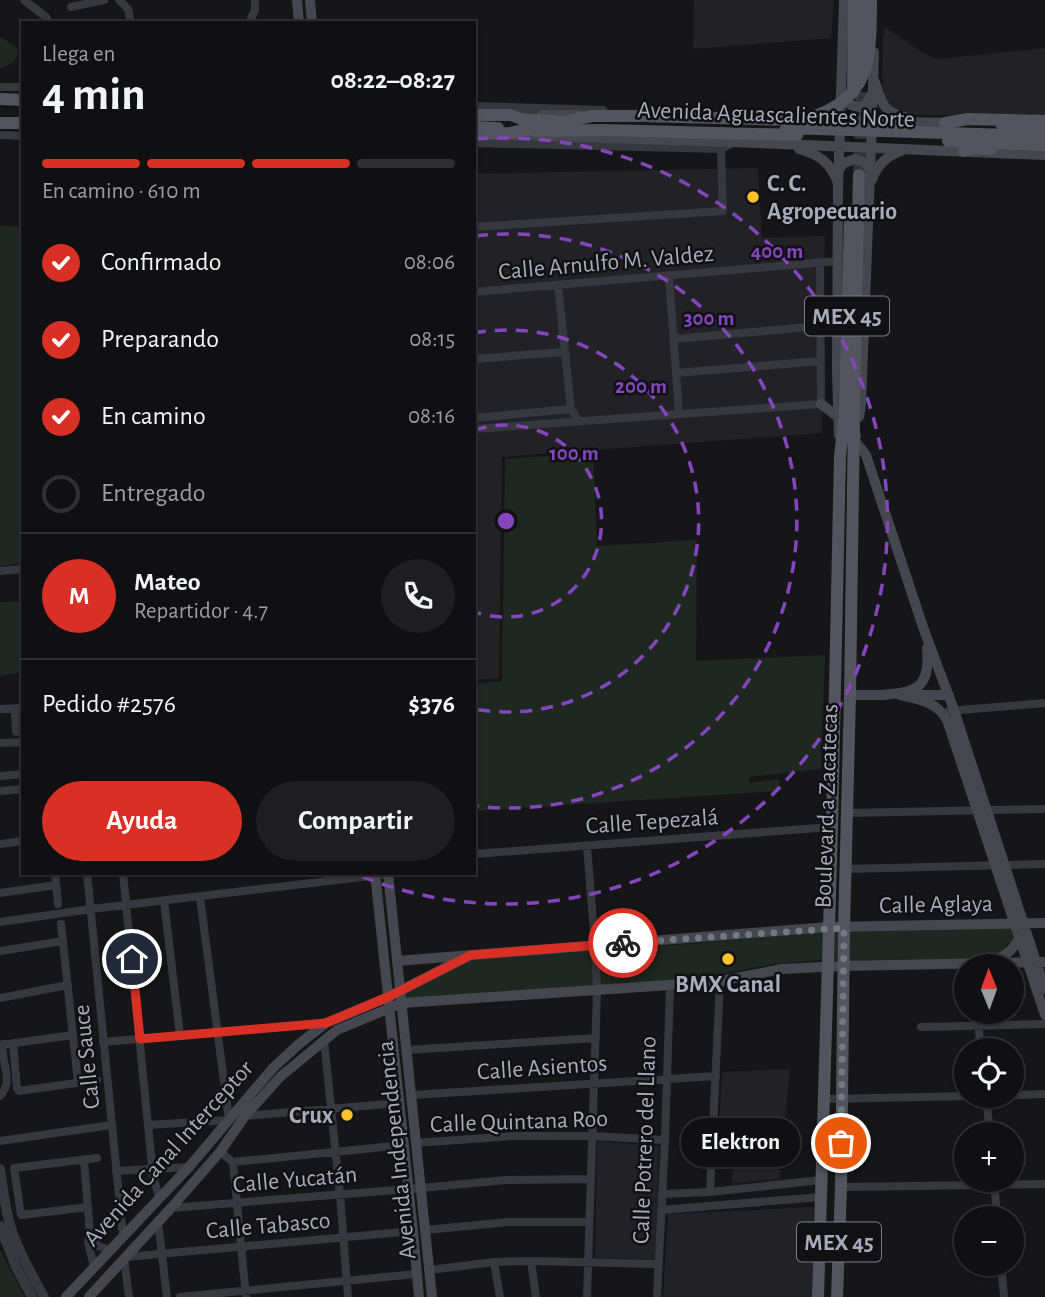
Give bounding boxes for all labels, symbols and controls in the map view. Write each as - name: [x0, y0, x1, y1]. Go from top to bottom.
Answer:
- text: Llega en: [42, 43, 115, 66]
- text: 08:22–08:27: [330, 67, 455, 93]
- text: 4 min: [42, 72, 146, 118]
- street label: Avenida Aguascalientes Norte: [637, 98, 915, 132]
- place label: C. C. Agropecuario: [767, 172, 897, 224]
- text: En camino · 610 m: [42, 180, 201, 203]
- marker: C. C. Agropecuario: [745, 189, 761, 205]
- text: 400 m: [751, 241, 803, 262]
- street label: Calle Arnulfo M. Valdez: [497, 242, 715, 284]
- icon: check: [42, 244, 80, 282]
- text: Confirmado: [101, 249, 222, 275]
- text: 08:06: [404, 251, 455, 274]
- road number: MEX 45: [805, 296, 889, 336]
- text: 300 m: [683, 308, 735, 329]
- icon: check: [42, 321, 80, 359]
- text: Preparando: [101, 326, 219, 352]
- text: 08:15: [409, 328, 455, 351]
- text: 200 m: [615, 376, 667, 397]
- icon: check: [42, 398, 80, 436]
- text: En camino: [101, 403, 206, 429]
- text: 08:16: [408, 405, 455, 428]
- text: 100 m: [549, 443, 599, 464]
- text: Entregado: [101, 480, 206, 506]
- centre of rings: [494, 509, 518, 533]
- button: phone: [381, 559, 455, 633]
- text: Mateo: [134, 569, 201, 595]
- text: M: [69, 583, 89, 609]
- text: Repartidor · 4.7: [134, 600, 268, 623]
- text: Pedido #2576: [42, 691, 176, 717]
- text: $376: [408, 691, 455, 717]
- street label: Boulevard a Zacatecas: [811, 703, 843, 909]
- button: Ayuda: [42, 781, 242, 861]
- button: Compartir: [256, 781, 455, 861]
- street label: Calle Tepezalá: [585, 805, 719, 839]
- street label: Calle Aglaya: [879, 892, 993, 918]
- courier: [588, 908, 658, 978]
- icon: bike: [604, 924, 642, 962]
- pin: [102, 929, 162, 989]
- icon: home: [113, 940, 151, 978]
- marker: BMX Canal: [720, 951, 736, 967]
- north arrow: [954, 954, 1024, 1024]
- map controls: [954, 954, 1024, 1276]
- place label: BMX Canal: [675, 973, 781, 997]
- street label: Calle Sauce: [70, 1003, 104, 1110]
- street label: Calle Potrero del Llano: [629, 1036, 661, 1244]
- button: locate: [954, 1038, 1024, 1108]
- street label: Avenida Independencia: [374, 1039, 420, 1260]
- street label: Calle Asientos: [476, 1051, 608, 1085]
- street label: Avenida Canal Interceptor: [79, 1056, 258, 1251]
- place label: Crux: [289, 1104, 333, 1128]
- marker: Crux: [339, 1107, 355, 1123]
- street label: Calle Quintana Roo: [430, 1107, 608, 1137]
- pin: [811, 1113, 871, 1173]
- callout: Elektron: [680, 1118, 799, 1168]
- button: +: [954, 1122, 1024, 1192]
- icon: bag: [822, 1124, 860, 1162]
- text: Elektron: [701, 1131, 780, 1154]
- street label: Calle Yucatán: [232, 1163, 358, 1197]
- button: −: [954, 1206, 1024, 1276]
- street label: Calle Tabasco: [205, 1209, 331, 1243]
- road number: MEX 45: [797, 1222, 881, 1261]

